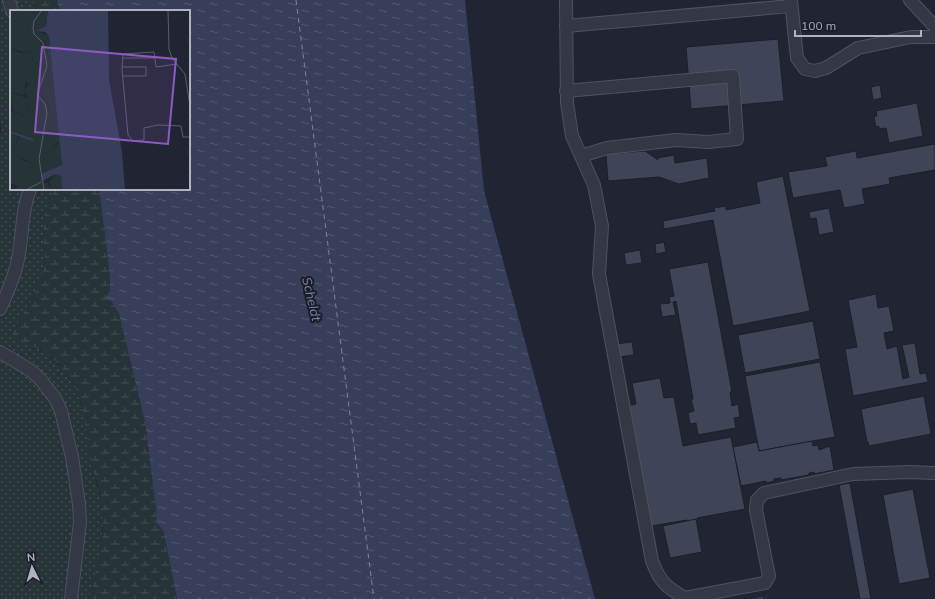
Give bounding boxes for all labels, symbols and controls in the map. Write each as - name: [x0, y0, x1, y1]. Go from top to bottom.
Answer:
- inset map: [10, 10, 190, 190]
- scale bar: [795, 12, 921, 38]
- text: 100 m: [801, 18, 836, 33]
- water label: Scheldt: [299, 275, 325, 323]
- north arrow: [12, 547, 52, 587]
- text: N: [26, 550, 36, 564]

